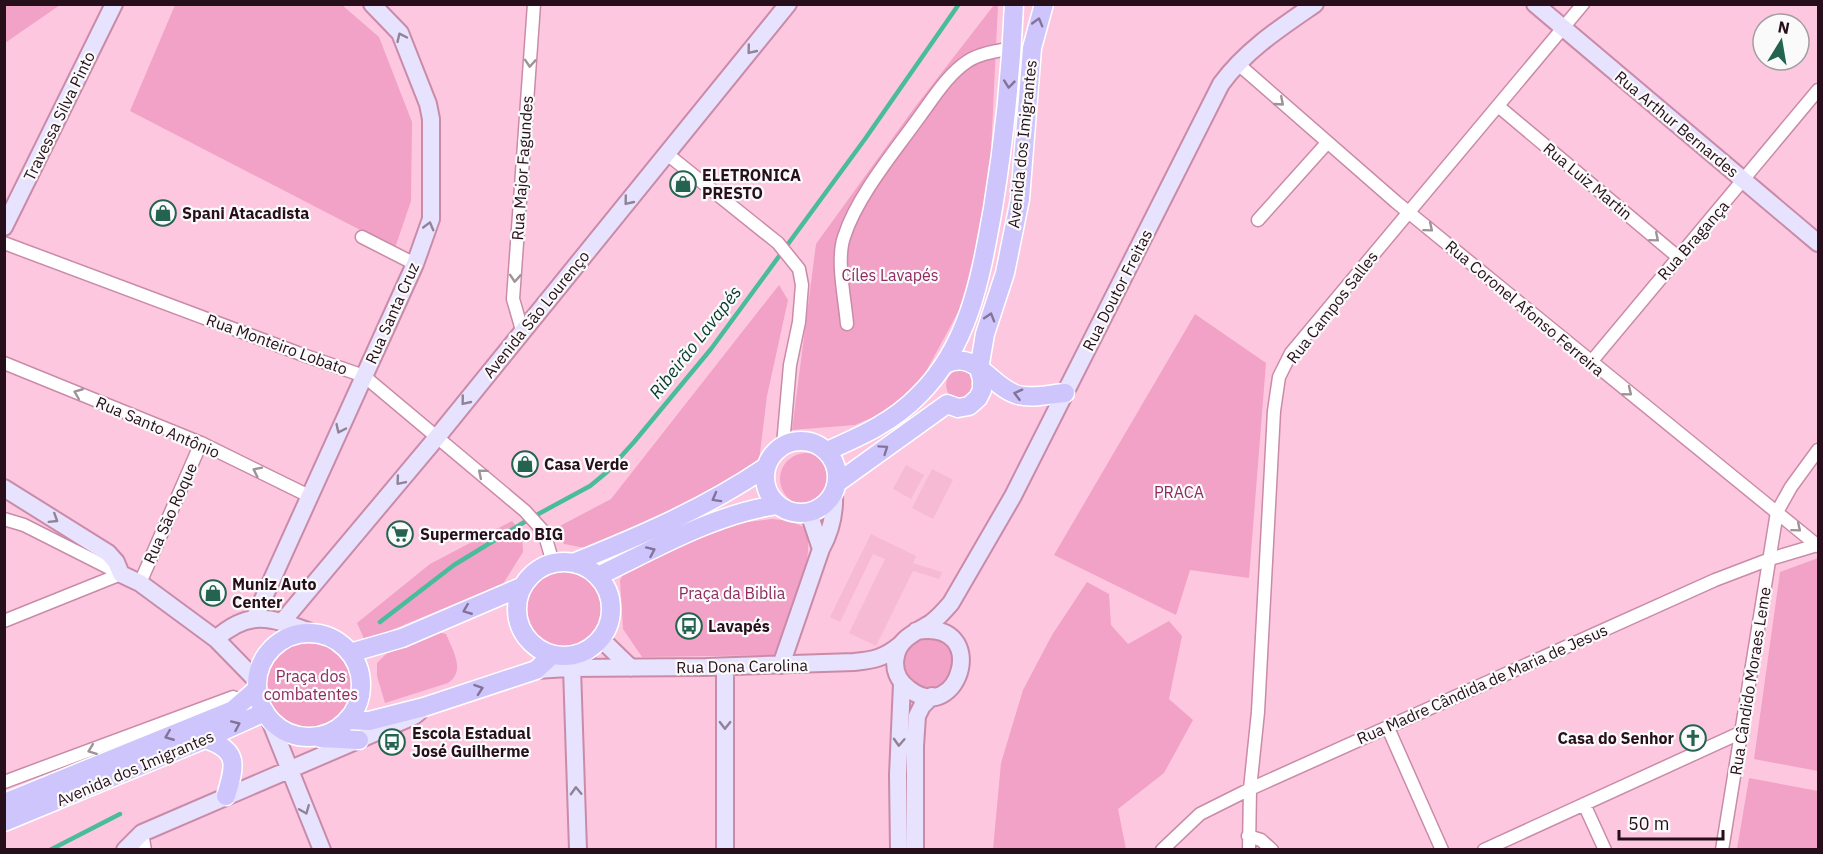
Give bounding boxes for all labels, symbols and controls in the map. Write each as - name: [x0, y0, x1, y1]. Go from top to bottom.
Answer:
- north arrow: [1751, 12, 1811, 72]
- text: N: [1776, 16, 1791, 38]
- one-way arrow: [1031, 17, 1043, 28]
- one-way arrow: [396, 33, 408, 44]
- one-way arrow: [748, 43, 759, 54]
- street label: Travessa Silva Pinto: [19, 48, 99, 184]
- one-way arrow: [523, 58, 536, 67]
- street label: Avenida dos Imigrantes: [1003, 59, 1041, 229]
- street label: Rua Arthur Bernardes: [1611, 66, 1743, 182]
- one-way arrow: [1003, 79, 1015, 88]
- street label: Rua Major Fagundes: [507, 95, 537, 241]
- one-way arrow: [1273, 95, 1284, 106]
- street label: Rua Luiz Martin: [1539, 138, 1637, 224]
- place label: ELETRONICA PRESTO: [702, 165, 801, 203]
- shop icon: ELETRONICA PRESTO: [668, 169, 698, 199]
- one-way arrow: [625, 194, 636, 205]
- street label: Rua Bragança: [1653, 196, 1733, 284]
- shop icon: Spani Atacadista: [148, 198, 178, 228]
- place label: Spani Atacadista: [182, 203, 309, 223]
- one-way arrow: [422, 221, 434, 232]
- one-way arrow: [1422, 221, 1433, 232]
- street label: Rua Doutor Freitas: [1078, 226, 1156, 354]
- one-way arrow: [1648, 231, 1659, 242]
- street label: Rua Coronel Afonso Ferreira: [1441, 236, 1609, 381]
- street label: Avenida São Lourenço: [478, 246, 594, 382]
- street label: Rua Campos Salles: [1282, 247, 1382, 367]
- street label: Rua Santa Cruz: [361, 259, 423, 367]
- park label: Cíles Lavapés: [841, 265, 939, 285]
- one-way arrow: [509, 274, 522, 283]
- water label: Ribeirão Lavapés: [644, 281, 746, 403]
- street label: Rua Monteiro Lobato: [204, 309, 350, 379]
- one-way arrow: [983, 312, 995, 323]
- one-way arrow: [1621, 385, 1632, 396]
- one-way arrow: [73, 388, 84, 400]
- one-way arrow: [1014, 389, 1024, 401]
- street label: Rua Santo Antônio: [93, 392, 223, 462]
- one-way arrow: [462, 394, 473, 405]
- one-way arrow: [335, 423, 347, 434]
- one-way arrow: [878, 445, 889, 456]
- shop icon: Casa Verde: [510, 449, 540, 479]
- place label: Casa Verde: [544, 454, 628, 474]
- street label: Rua São Roque: [139, 459, 201, 567]
- one-way arrow: [252, 466, 263, 478]
- one-way arrow: [478, 469, 489, 480]
- one-way arrow: [396, 474, 407, 485]
- park label: PRACA: [1154, 482, 1204, 502]
- one-way arrow: [712, 491, 722, 502]
- one-way arrow: [48, 512, 58, 524]
- supermarket icon: Supermercado BIG: [385, 519, 415, 549]
- one-way arrow: [1790, 520, 1801, 531]
- place label: Supermercado BIG: [420, 524, 563, 544]
- one-way arrow: [644, 546, 655, 558]
- place label: Muniz Auto Center: [232, 574, 316, 612]
- shop icon: Muniz Auto Center: [198, 578, 228, 608]
- park label: Praça da Biblia: [679, 583, 786, 603]
- street label: Rua Cândido Moraes Leme: [1725, 585, 1775, 777]
- one-way arrow: [463, 603, 474, 615]
- bus stop icon: Lavapés: [674, 611, 704, 641]
- place label: Lavapés: [708, 616, 770, 636]
- street label: Rua Madre Cândida de Maria de Jesus: [1354, 619, 1610, 749]
- street label: Rua Dona Carolina: [676, 655, 809, 677]
- park label: Praça dos combatentes: [264, 666, 358, 704]
- one-way arrow: [473, 683, 484, 696]
- one-way arrow: [229, 721, 240, 733]
- one-way arrow: [719, 721, 731, 730]
- place label: Escola Estadual José Guilherme: [412, 723, 531, 761]
- church icon: Casa do Senhor: [1678, 723, 1708, 753]
- street label: Avenida dos Imigrantes: [53, 726, 217, 810]
- bus stop icon: Escola Estadual José Guilherme: [377, 727, 407, 757]
- place label: Casa do Senhor: [1557, 728, 1675, 748]
- one-way arrow: [165, 729, 176, 741]
- one-way arrow: [892, 738, 905, 747]
- one-way arrow: [87, 742, 97, 755]
- one-way arrow: [569, 787, 582, 796]
- one-way arrow: [298, 803, 310, 814]
- scale bar: [1619, 803, 1722, 841]
- text: 50 m: [1628, 812, 1670, 835]

